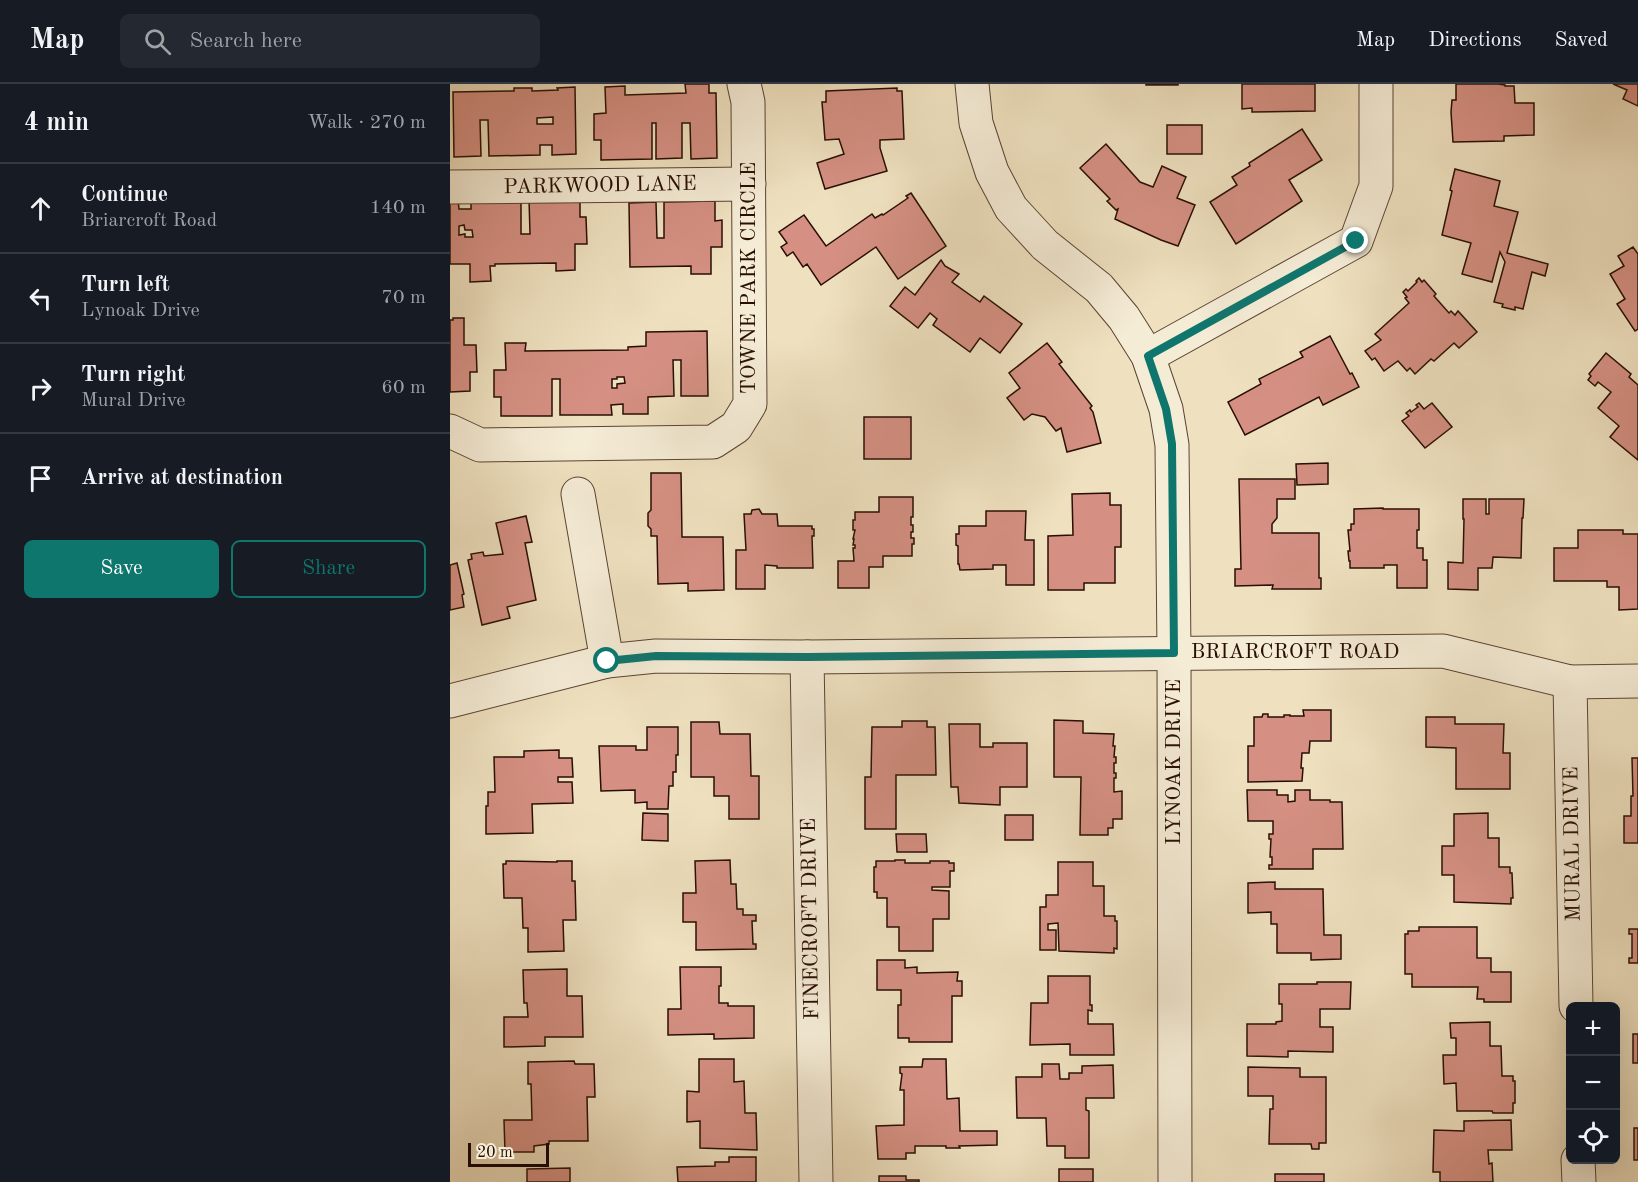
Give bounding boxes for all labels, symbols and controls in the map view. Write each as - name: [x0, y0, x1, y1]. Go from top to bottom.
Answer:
- search box: [120, 14, 540, 68]
- icon: search: [141, 25, 174, 58]
- text: Map: [30, 27, 84, 55]
- text: Search here: [189, 30, 302, 52]
- text: Map: [1356, 30, 1395, 51]
- text: Directions: [1428, 30, 1522, 51]
- text: Saved: [1555, 30, 1608, 51]
- text: 4 min: [24, 110, 89, 136]
- text: Walk · 270 m: [307, 113, 426, 133]
- street label: TOWNE PARK CIRCLE: [739, 162, 760, 394]
- street label: PARKWOOD LANE: [503, 174, 697, 198]
- text: Continue: [81, 184, 168, 206]
- icon: ahead: [24, 192, 57, 225]
- text: 140 m: [370, 198, 426, 218]
- text: Briarcroft Road: [81, 211, 217, 231]
- route end: [1342, 227, 1368, 253]
- text: Turn left: [81, 274, 170, 296]
- icon: left: [24, 282, 57, 315]
- text: 70 m: [381, 288, 426, 308]
- text: Lynoak Drive: [81, 301, 200, 321]
- text: Turn right: [81, 364, 185, 386]
- icon: right: [24, 372, 57, 405]
- text: 60 m: [381, 378, 426, 398]
- text: Mural Drive: [81, 391, 186, 411]
- icon: arrive: [24, 462, 57, 495]
- text: Arrive at destination: [81, 467, 283, 489]
- button: Save: [24, 540, 219, 598]
- button: Share: [231, 540, 426, 598]
- street label: BRIARCROFT ROAD: [1191, 642, 1399, 663]
- route start: [593, 647, 619, 673]
- street label: LYNOAK DRIVE: [1164, 679, 1185, 845]
- street label: MURAL DRIVE: [1561, 766, 1585, 922]
- street label: FINECROFT DRIVE: [799, 818, 823, 1020]
- map controls: [1566, 1002, 1620, 1164]
- button: +: [1566, 1002, 1620, 1056]
- button: −: [1566, 1056, 1620, 1110]
- button: locate: [1566, 1110, 1620, 1164]
- scale bar: [468, 1140, 549, 1168]
- text: 20 m: [477, 1145, 513, 1161]

